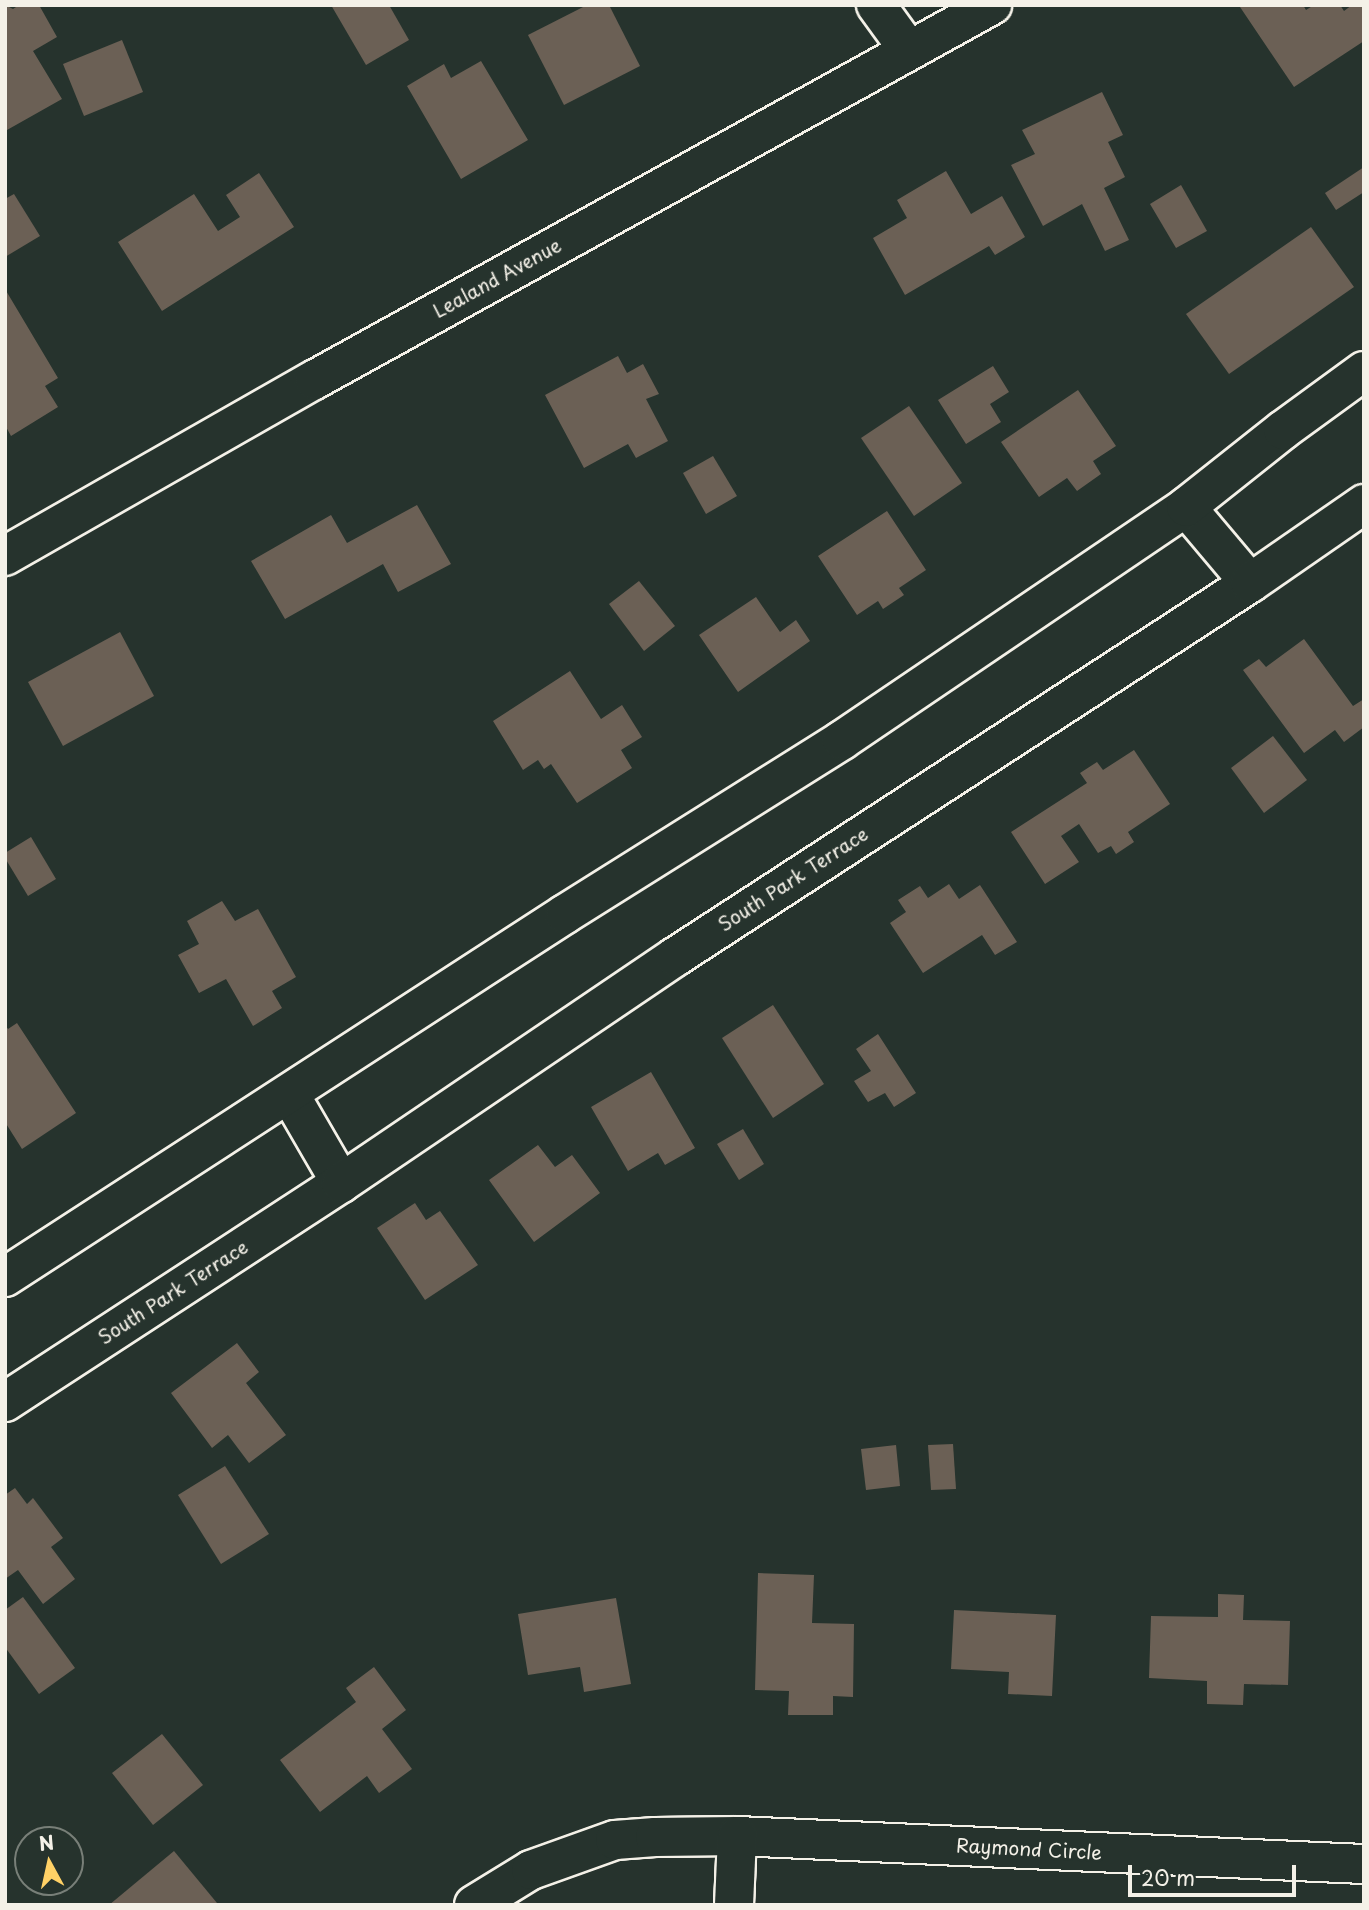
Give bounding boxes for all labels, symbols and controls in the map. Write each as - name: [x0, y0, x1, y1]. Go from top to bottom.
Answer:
- street label: Lealand Avenue: [429, 233, 565, 323]
- street label: South Park Terrace: [713, 822, 873, 936]
- street label: South Park Terrace: [93, 1235, 253, 1349]
- north arrow: [14, 1826, 84, 1896]
- text: N: [37, 1827, 56, 1857]
- street label: Raymond Circle: [955, 1834, 1103, 1864]
- scale bar: [1131, 1850, 1299, 1894]
- text: 20 m: [1141, 1861, 1195, 1893]

